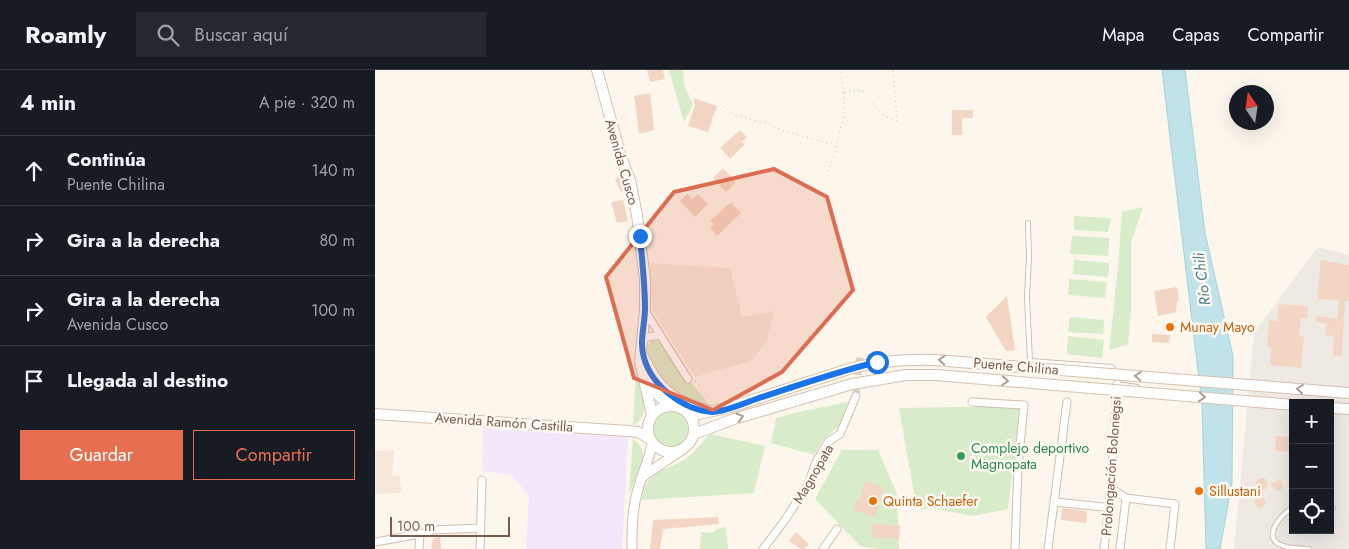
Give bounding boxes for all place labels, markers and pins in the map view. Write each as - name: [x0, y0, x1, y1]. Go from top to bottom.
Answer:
- place label: Munay Mayo: [1180, 317, 1255, 337]
- marker: Munay Mayo: [1164, 321, 1176, 333]
- place label: Complejo deportivo Magnopata: [971, 438, 1089, 474]
- marker: Complejo deportivo Magnopata: [955, 450, 967, 462]
- place label: Sillustani: [1209, 481, 1261, 501]
- marker: Sillustani: [1193, 485, 1205, 497]
- place label: Quinta Schaefer: [883, 491, 979, 511]
- marker: Quinta Schaefer: [867, 495, 879, 507]

